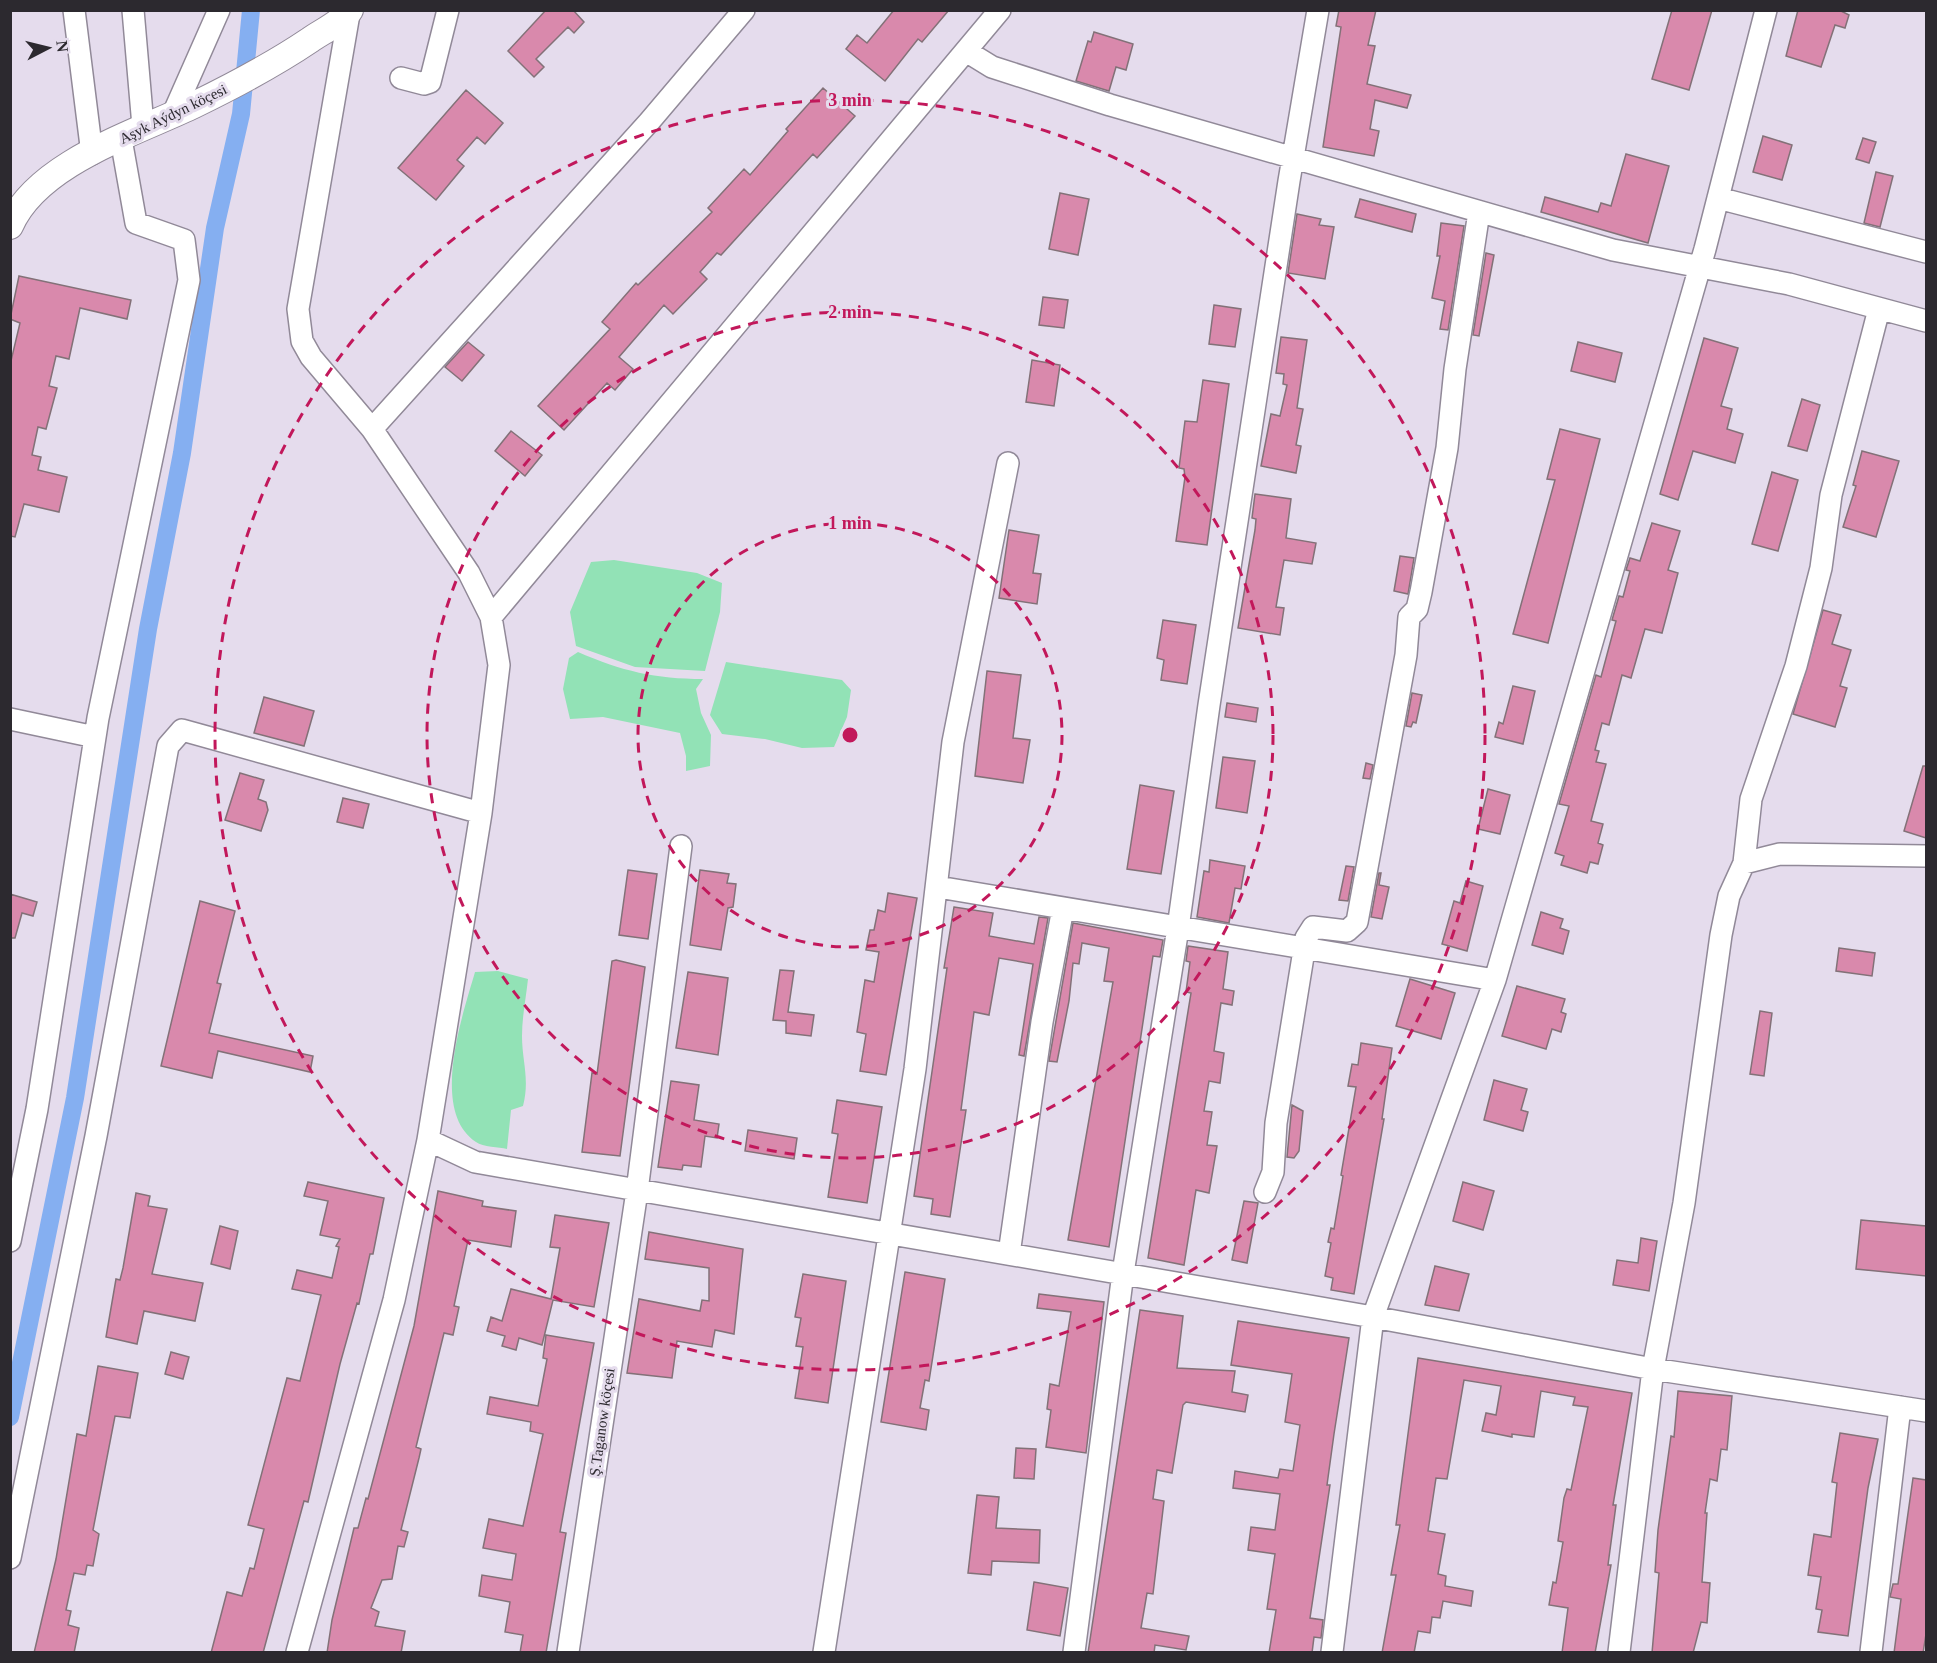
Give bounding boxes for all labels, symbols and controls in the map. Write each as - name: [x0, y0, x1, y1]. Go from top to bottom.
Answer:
- north arrow: [18, 18, 78, 78]
- text: N: [53, 39, 72, 53]
- street label: Aşyk Aýdyn köçesi: [117, 81, 229, 147]
- text: 3 min: [828, 90, 872, 110]
- text: 2 min: [828, 302, 872, 322]
- text: 1 min: [828, 513, 872, 533]
- centre of rings: [840, 725, 860, 745]
- street label: Ş.Taganow köçesi: [586, 1367, 618, 1477]

